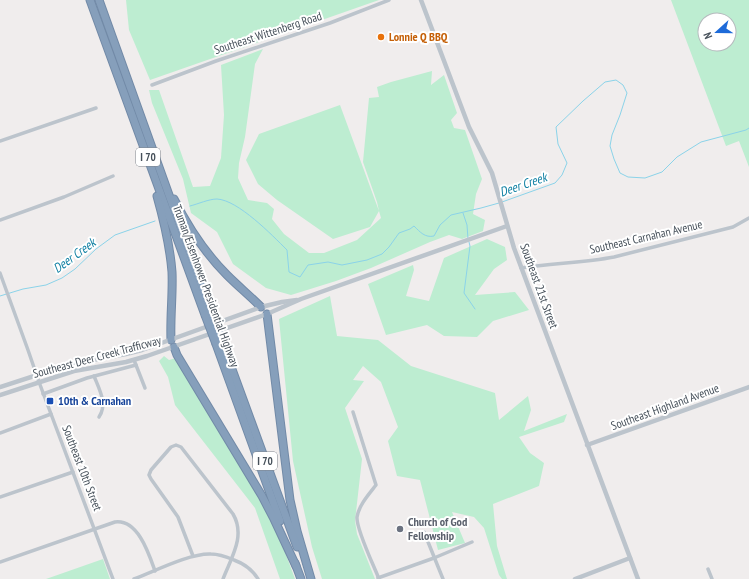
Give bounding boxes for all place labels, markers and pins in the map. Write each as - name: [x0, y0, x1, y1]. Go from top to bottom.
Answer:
- place label: Lonnie Q BBQ: [389, 29, 448, 44]
- marker: Lonnie Q BBQ: [376, 32, 386, 42]
- place label: 10th & Carnahan: [58, 393, 131, 408]
- marker: 10th & Carnahan: [45, 396, 55, 406]
- place label: Church of God Fellowship: [408, 514, 467, 543]
- marker: Church of God Fellowship: [395, 524, 405, 534]

